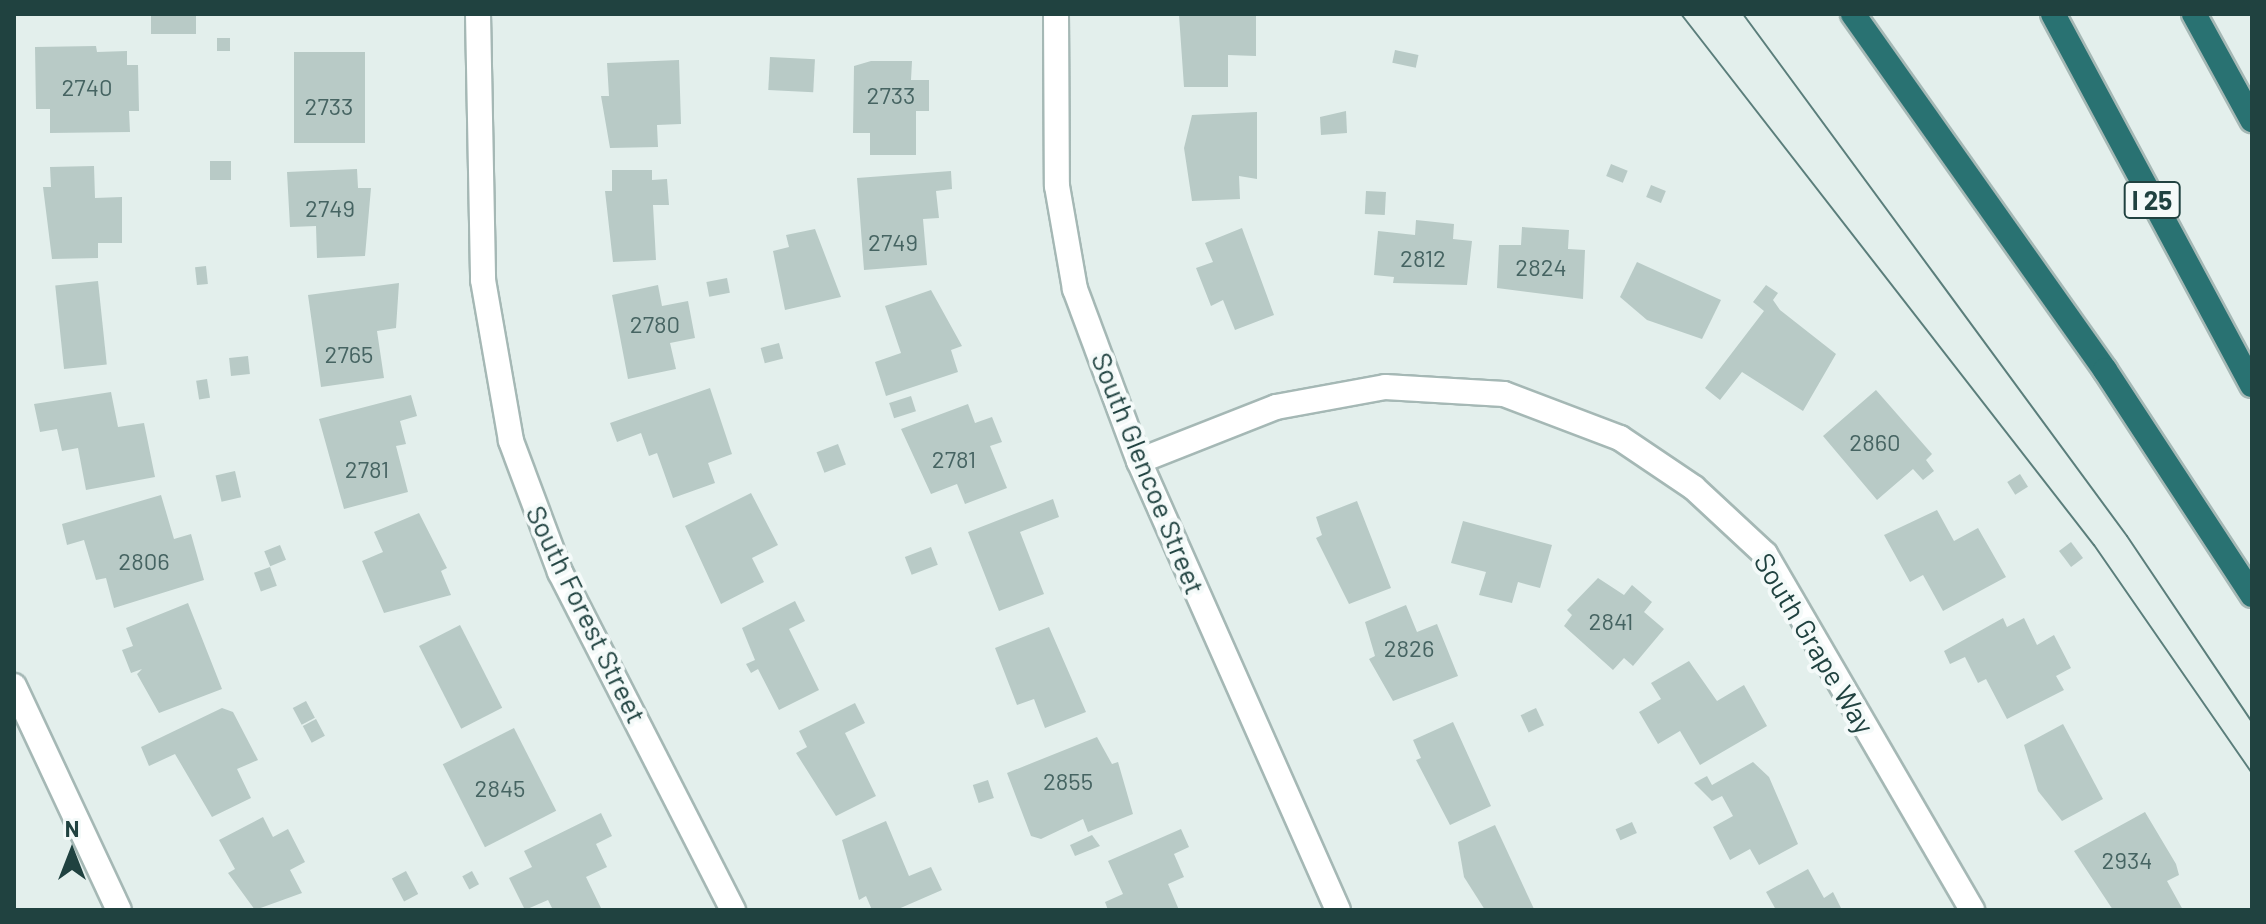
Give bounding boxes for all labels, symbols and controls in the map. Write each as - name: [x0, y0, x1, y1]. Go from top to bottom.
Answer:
- house number: 2740: [62, 73, 112, 101]
- house number: 2733: [867, 81, 915, 109]
- house number: 2733: [305, 92, 353, 120]
- road number: I 25: [2122, 178, 2182, 222]
- house number: 2749: [305, 194, 355, 222]
- house number: 2749: [868, 228, 918, 256]
- house number: 2812: [1400, 244, 1446, 272]
- house number: 2824: [1515, 253, 1567, 281]
- house number: 2780: [630, 310, 680, 338]
- house number: 2765: [325, 340, 373, 368]
- street label: South Glencoe Street: [1085, 347, 1213, 599]
- house number: 2860: [1849, 428, 1901, 456]
- house number: 2781: [932, 445, 976, 473]
- house number: 2781: [345, 455, 389, 483]
- street label: South Forest Street: [520, 500, 654, 728]
- street label: South Grape Way: [1748, 546, 1882, 740]
- house number: 2806: [118, 547, 170, 575]
- house number: 2841: [1589, 607, 1633, 635]
- house number: 2826: [1384, 634, 1434, 662]
- house number: 2855: [1043, 767, 1093, 795]
- house number: 2845: [475, 774, 525, 802]
- north arrow: [32, 812, 112, 892]
- text: N: [65, 815, 79, 841]
- house number: 2934: [2102, 846, 2152, 874]

